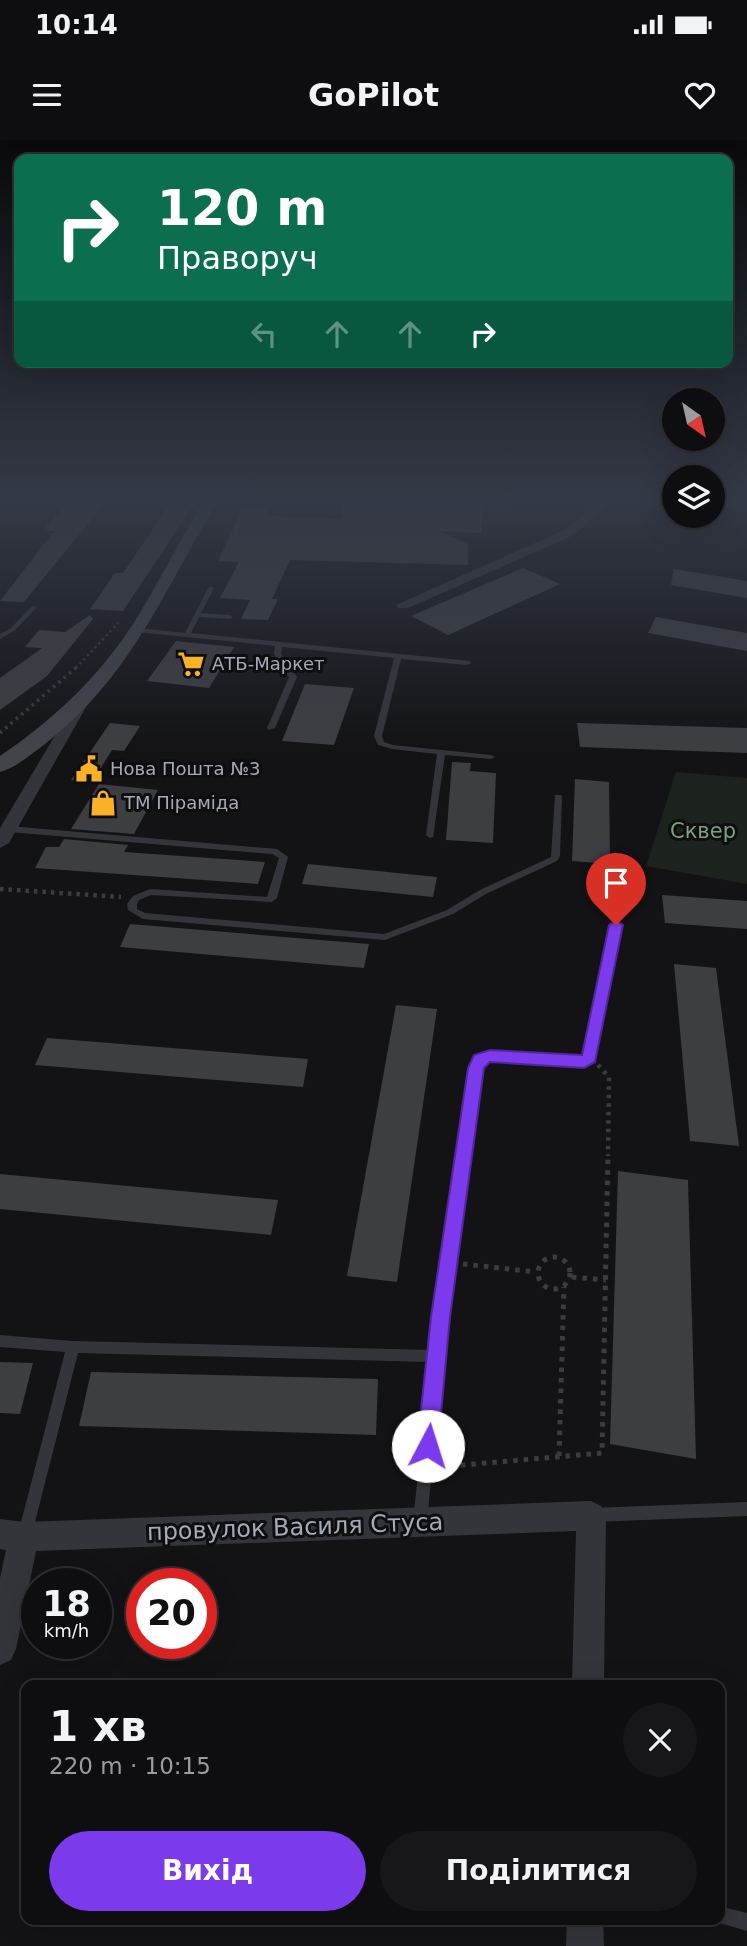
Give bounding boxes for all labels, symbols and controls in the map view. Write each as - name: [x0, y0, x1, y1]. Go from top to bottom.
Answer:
- text: 10:14: [35, 10, 118, 40]
- icon: menu: [28, 76, 66, 114]
- text: GoPilot: [308, 76, 439, 114]
- icon: heart: [681, 76, 719, 114]
- text: 120 m: [157, 180, 327, 237]
- icon: right: [42, 182, 133, 273]
- text: Праворуч: [157, 239, 318, 277]
- icon: left: [245, 315, 283, 353]
- icon: ahead: [318, 315, 356, 353]
- icon: ahead: [391, 315, 429, 353]
- icon: right: [464, 315, 502, 353]
- north arrow: [662, 388, 724, 452]
- map controls: [662, 388, 725, 528]
- button: layers: [662, 465, 725, 528]
- supermarket icon: АТБ-Маркет: [176, 649, 206, 679]
- place label: АТБ-Маркет: [212, 653, 325, 674]
- public building icon: Нова Пошта №3: [74, 754, 104, 784]
- place label: Нова Пошта №3: [110, 758, 260, 779]
- shop icon: ТМ Піраміда: [88, 788, 118, 818]
- place label: ТМ Піраміда: [123, 792, 239, 813]
- park label: Сквер: [670, 819, 736, 843]
- pin: [586, 853, 646, 925]
- icon: arrive: [597, 864, 635, 902]
- position arrow: [391, 1409, 465, 1483]
- street label: провулок Василя Стуса: [146, 1508, 444, 1546]
- speed limit sign: 20: [126, 1568, 217, 1659]
- text: 18: [42, 1584, 91, 1624]
- text: km/h: [44, 1620, 89, 1641]
- text: 1 хв: [49, 1702, 147, 1751]
- button: close: [623, 1703, 697, 1777]
- text: 220 m · 10:15: [49, 1753, 211, 1779]
- button: Вихід: [49, 1831, 366, 1911]
- button: Поділитися: [380, 1831, 697, 1911]

